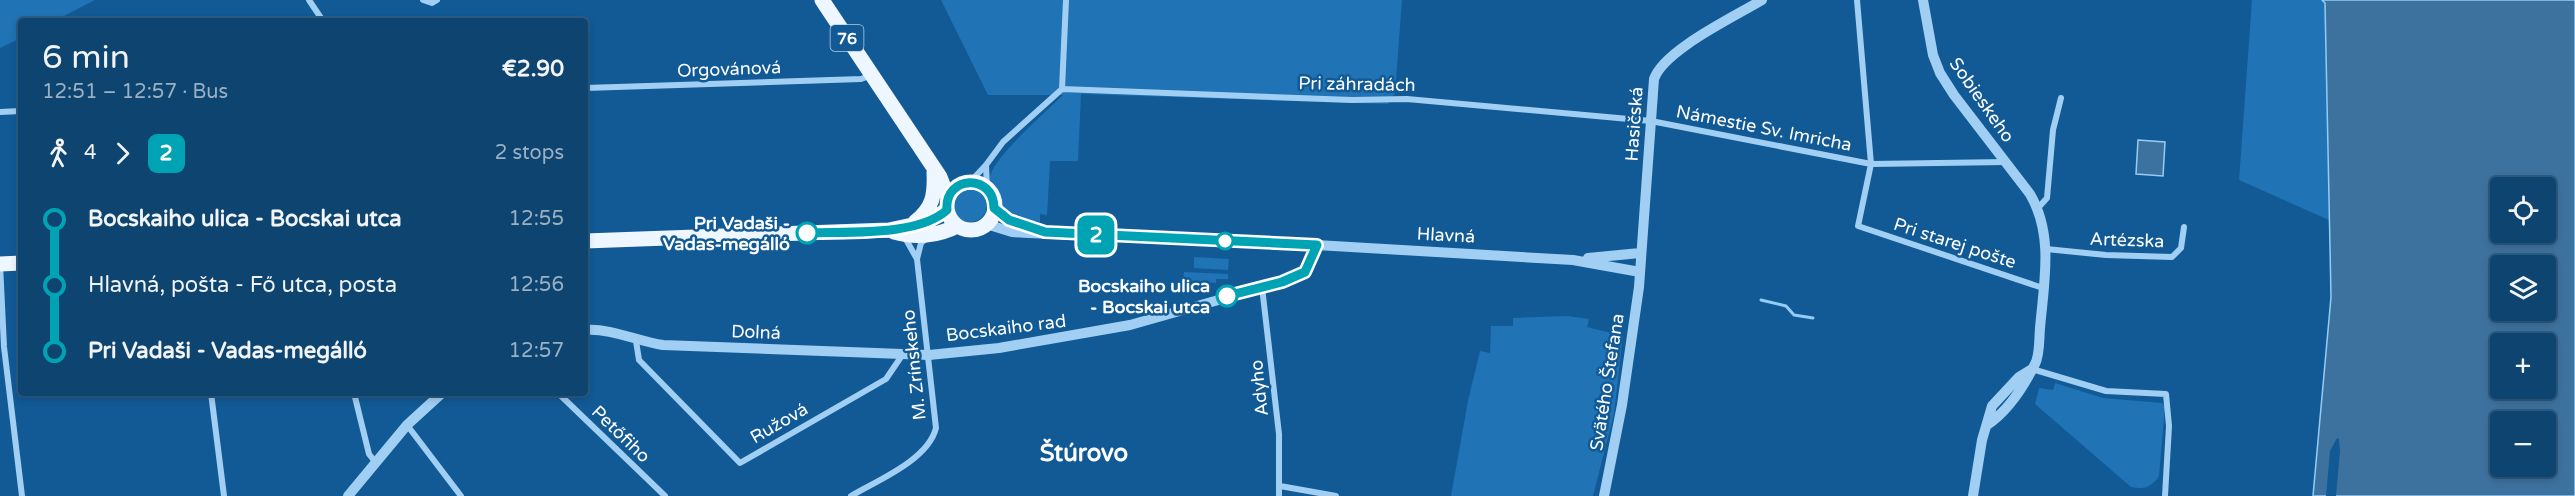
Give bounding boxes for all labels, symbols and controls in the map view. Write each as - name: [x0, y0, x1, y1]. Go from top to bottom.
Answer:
- road number: 76: [830, 25, 864, 51]
- text: 6 min: [42, 38, 130, 77]
- street label: Sobieskeho: [1945, 53, 2019, 147]
- text: €2.90: [502, 56, 564, 82]
- street label: Orgovánová: [677, 56, 781, 82]
- street label: Pri záhradách: [1298, 72, 1416, 96]
- text: 12:51 – 12:57 · Bus: [42, 80, 228, 104]
- street label: Hasičská: [1620, 86, 1648, 162]
- street label: Námestie Sv. Imricha: [1674, 100, 1854, 156]
- icon: walk: [42, 137, 75, 170]
- icon: forward: [106, 137, 139, 170]
- text: 4: [84, 141, 97, 165]
- text: 2: [160, 141, 173, 166]
- text: 2 stops: [495, 141, 564, 165]
- map controls: [2490, 177, 2556, 477]
- button: locate: [2490, 177, 2556, 243]
- text: Bocskaiho ulica - Bocskai utca: [88, 206, 402, 232]
- text: 12:55: [509, 207, 564, 231]
- place label: Pri Vadaši - Vadas-megálló: [663, 212, 790, 255]
- street label: Pri starej pošte: [1891, 213, 2019, 273]
- line badge: 2: [1076, 216, 1116, 254]
- marker: Pri Vadaši - Vadas-megálló: [796, 222, 818, 244]
- street label: Hlavná: [1416, 222, 1476, 248]
- text: 2: [1089, 223, 1103, 248]
- street label: Artézska: [2089, 228, 2165, 252]
- unlabelled marker: [1216, 232, 1234, 250]
- button: layers: [2490, 255, 2556, 321]
- text: Hlavná, pošta - Fő utca, posta: [88, 272, 397, 298]
- text: 12:56: [509, 273, 564, 297]
- place label: Bocskaiho ulica - Bocskai utca: [1078, 275, 1210, 318]
- marker: Bocskaiho ulica - Bocskai utca: [1216, 285, 1238, 307]
- street label: M. Zrínskeho: [897, 309, 931, 421]
- street label: Bocskaiho rad: [945, 310, 1067, 346]
- street label: Svätého Štefana: [1585, 312, 1629, 452]
- street label: Dolná: [731, 320, 781, 344]
- button: +: [2490, 333, 2556, 399]
- text: Pri Vadaši - Vadas-megálló: [88, 338, 367, 364]
- text: 12:57: [509, 339, 564, 363]
- street label: Adyho: [1245, 359, 1273, 417]
- street label: Ružová: [746, 398, 812, 448]
- street label: Petőfiho: [587, 401, 655, 467]
- button: −: [2490, 411, 2556, 477]
- district label: Štúrovo: [1040, 438, 1128, 468]

